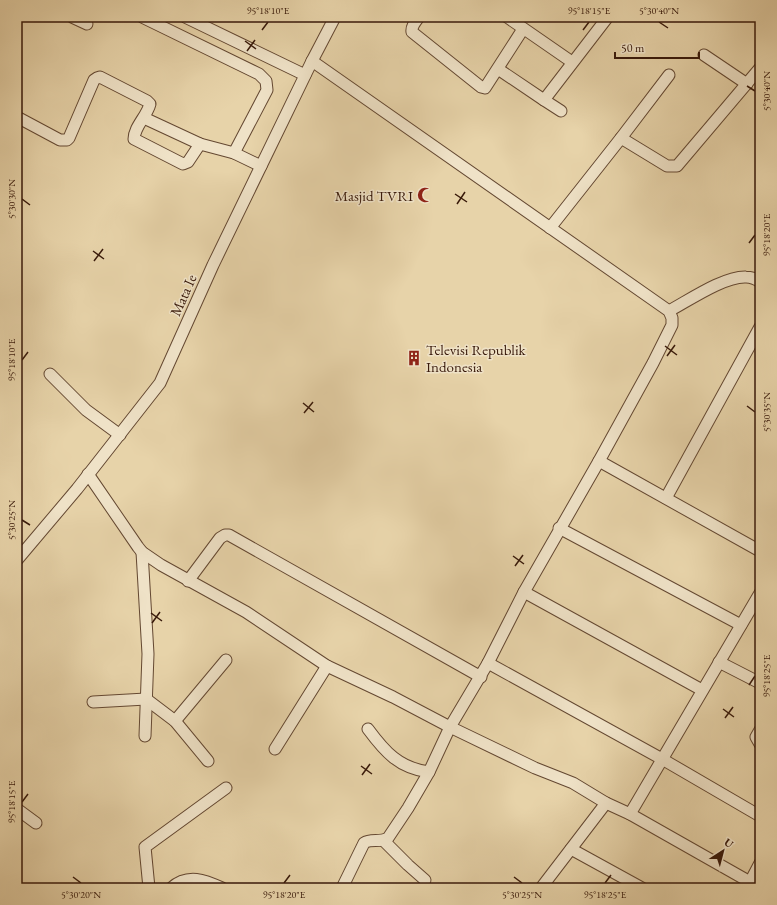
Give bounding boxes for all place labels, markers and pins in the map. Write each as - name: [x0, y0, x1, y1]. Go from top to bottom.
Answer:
- place label: Masjid TVRI: [335, 186, 413, 205]
- mosque icon: Masjid TVRI: [416, 186, 434, 204]
- place label: Televisi Republik Indonesia: [426, 340, 527, 376]
- building icon: Televisi Republik Indonesia: [405, 349, 423, 367]

